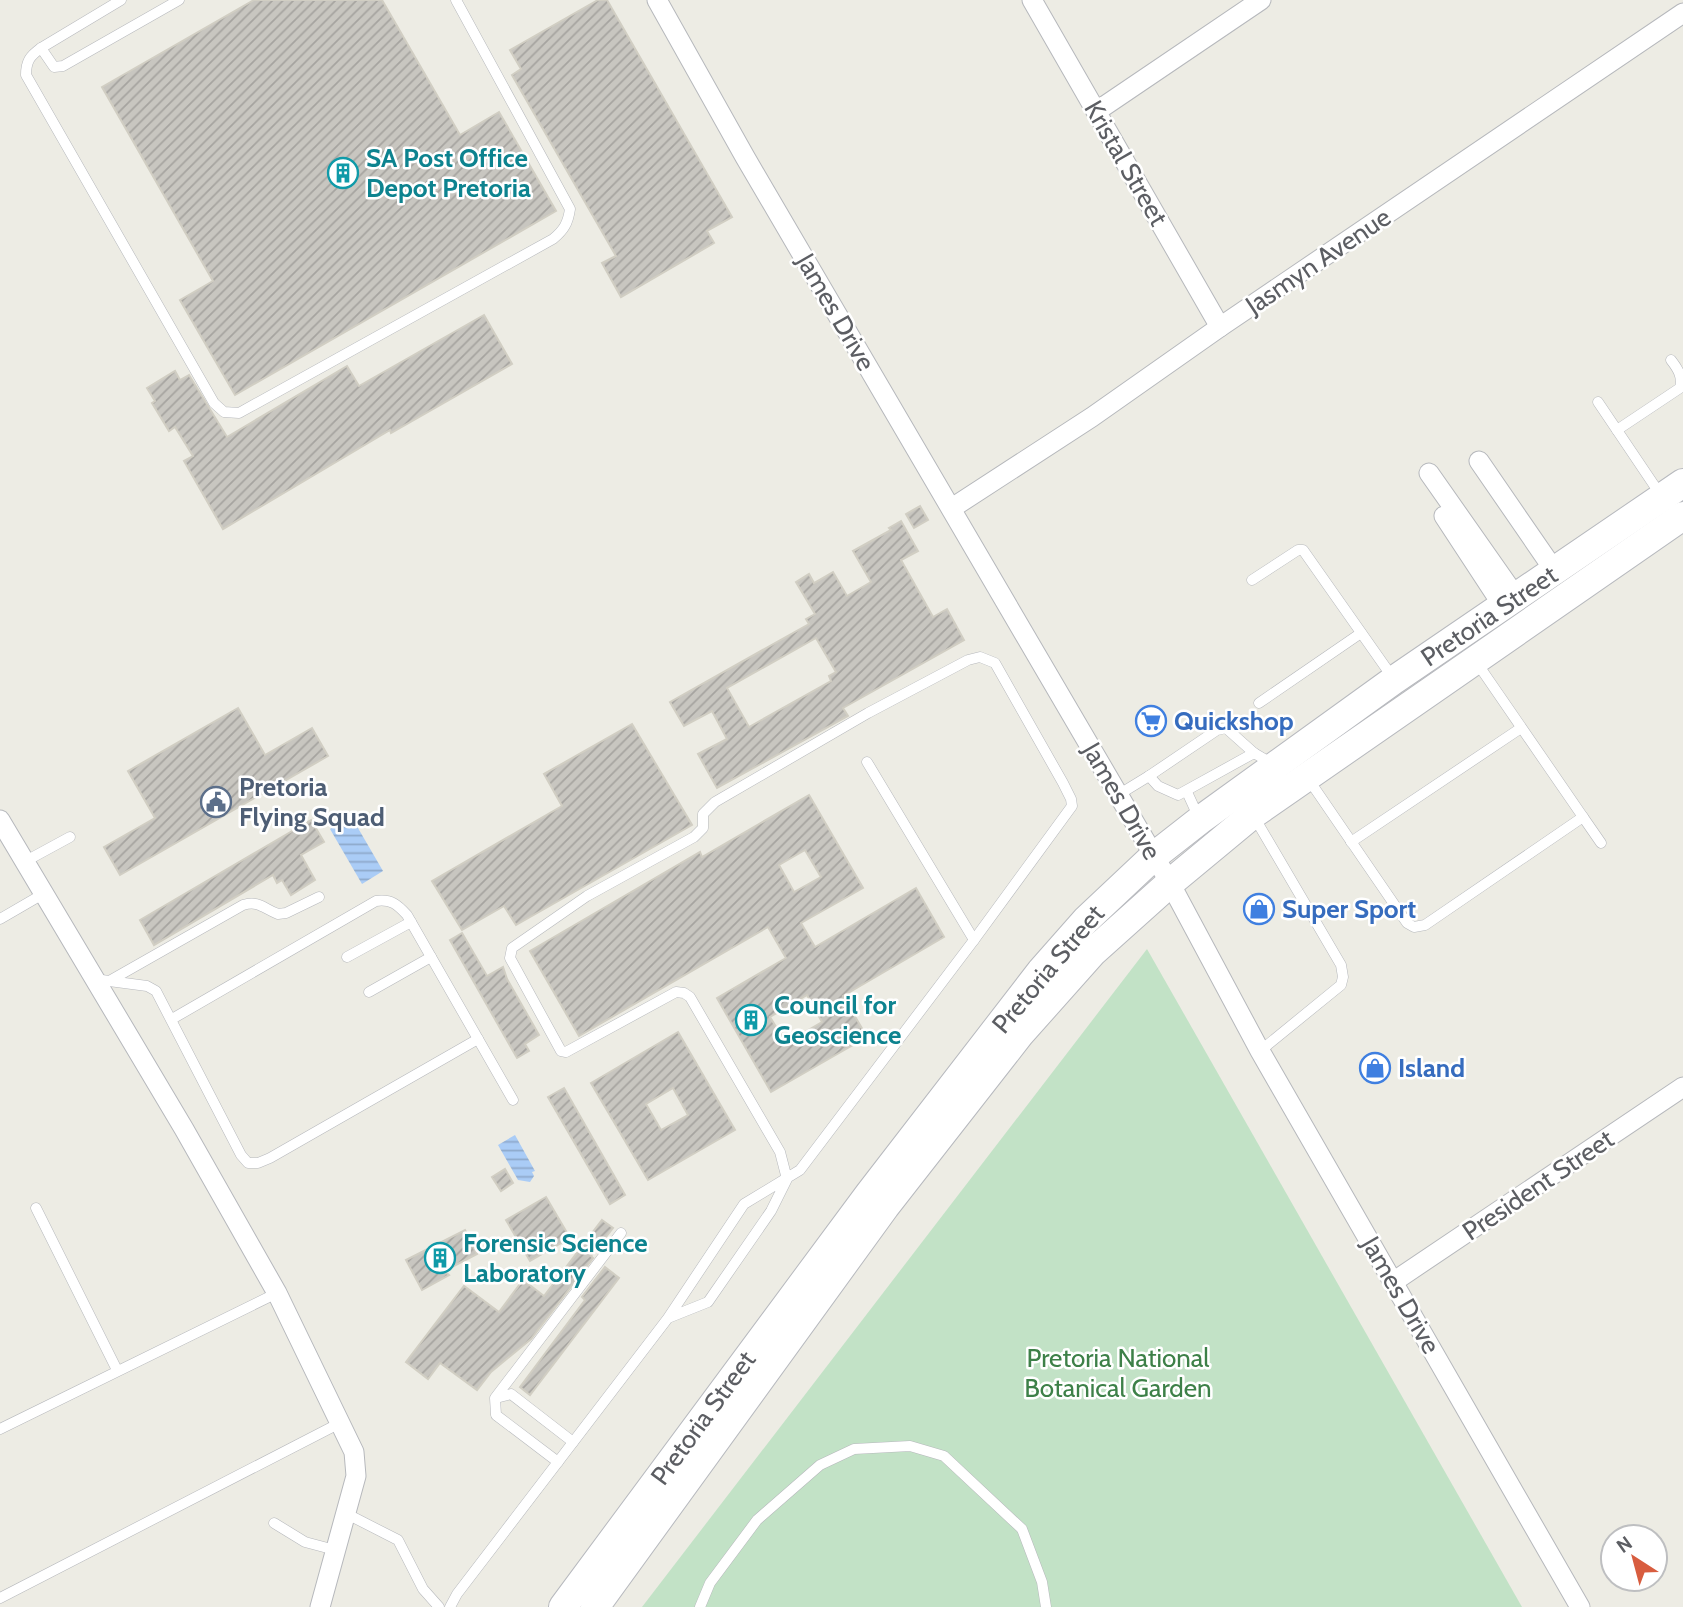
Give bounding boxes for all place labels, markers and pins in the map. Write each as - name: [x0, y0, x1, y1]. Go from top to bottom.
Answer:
- place label: SA Post Office Depot Pretoria: [366, 142, 531, 204]
- building icon: SA Post Office Depot Pretoria: [326, 156, 360, 190]
- supermarket icon: Quickshop: [1134, 704, 1168, 738]
- place label: Quickshop: [1174, 705, 1294, 737]
- place label: Pretoria Flying Squad: [239, 771, 385, 833]
- public building icon: Pretoria Flying Squad: [199, 785, 233, 819]
- shop icon: Super Sport: [1242, 892, 1276, 926]
- place label: Super Sport: [1282, 893, 1416, 925]
- place label: Council for Geoscience: [774, 989, 901, 1051]
- building icon: Council for Geoscience: [734, 1003, 768, 1037]
- shop icon: Island: [1358, 1051, 1392, 1085]
- place label: Island: [1398, 1052, 1465, 1084]
- place label: Forensic Science Laboratory: [463, 1227, 648, 1289]
- building icon: Forensic Science Laboratory: [423, 1241, 457, 1275]

